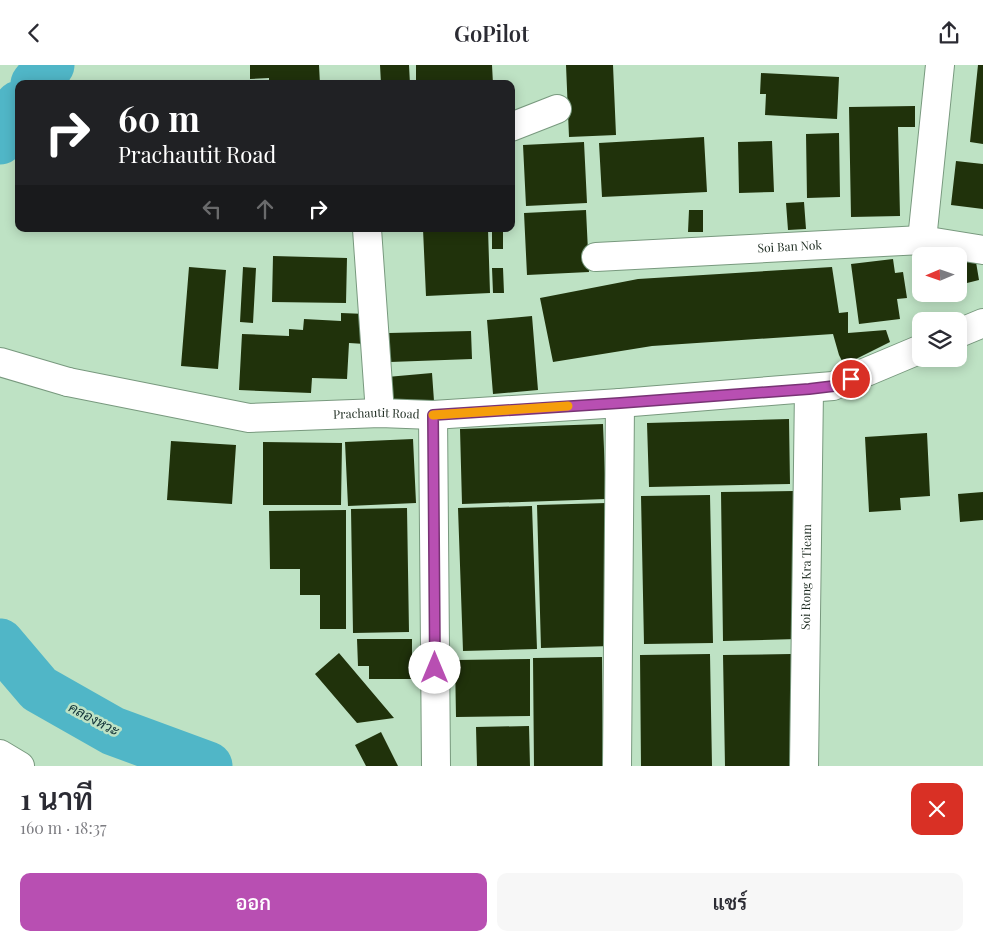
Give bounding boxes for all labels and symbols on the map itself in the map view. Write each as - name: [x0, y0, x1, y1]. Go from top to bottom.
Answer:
- street label: Soi Ban Nok: [757, 236, 823, 256]
- north arrow: [912, 247, 968, 303]
- pin: [830, 358, 872, 400]
- street label: Prachautit Road: [333, 404, 420, 422]
- street label: Soi Rong Kra Tieam: [797, 524, 814, 630]
- position arrow: [408, 641, 460, 693]
- water label: คลองหวะ: [66, 697, 123, 740]

